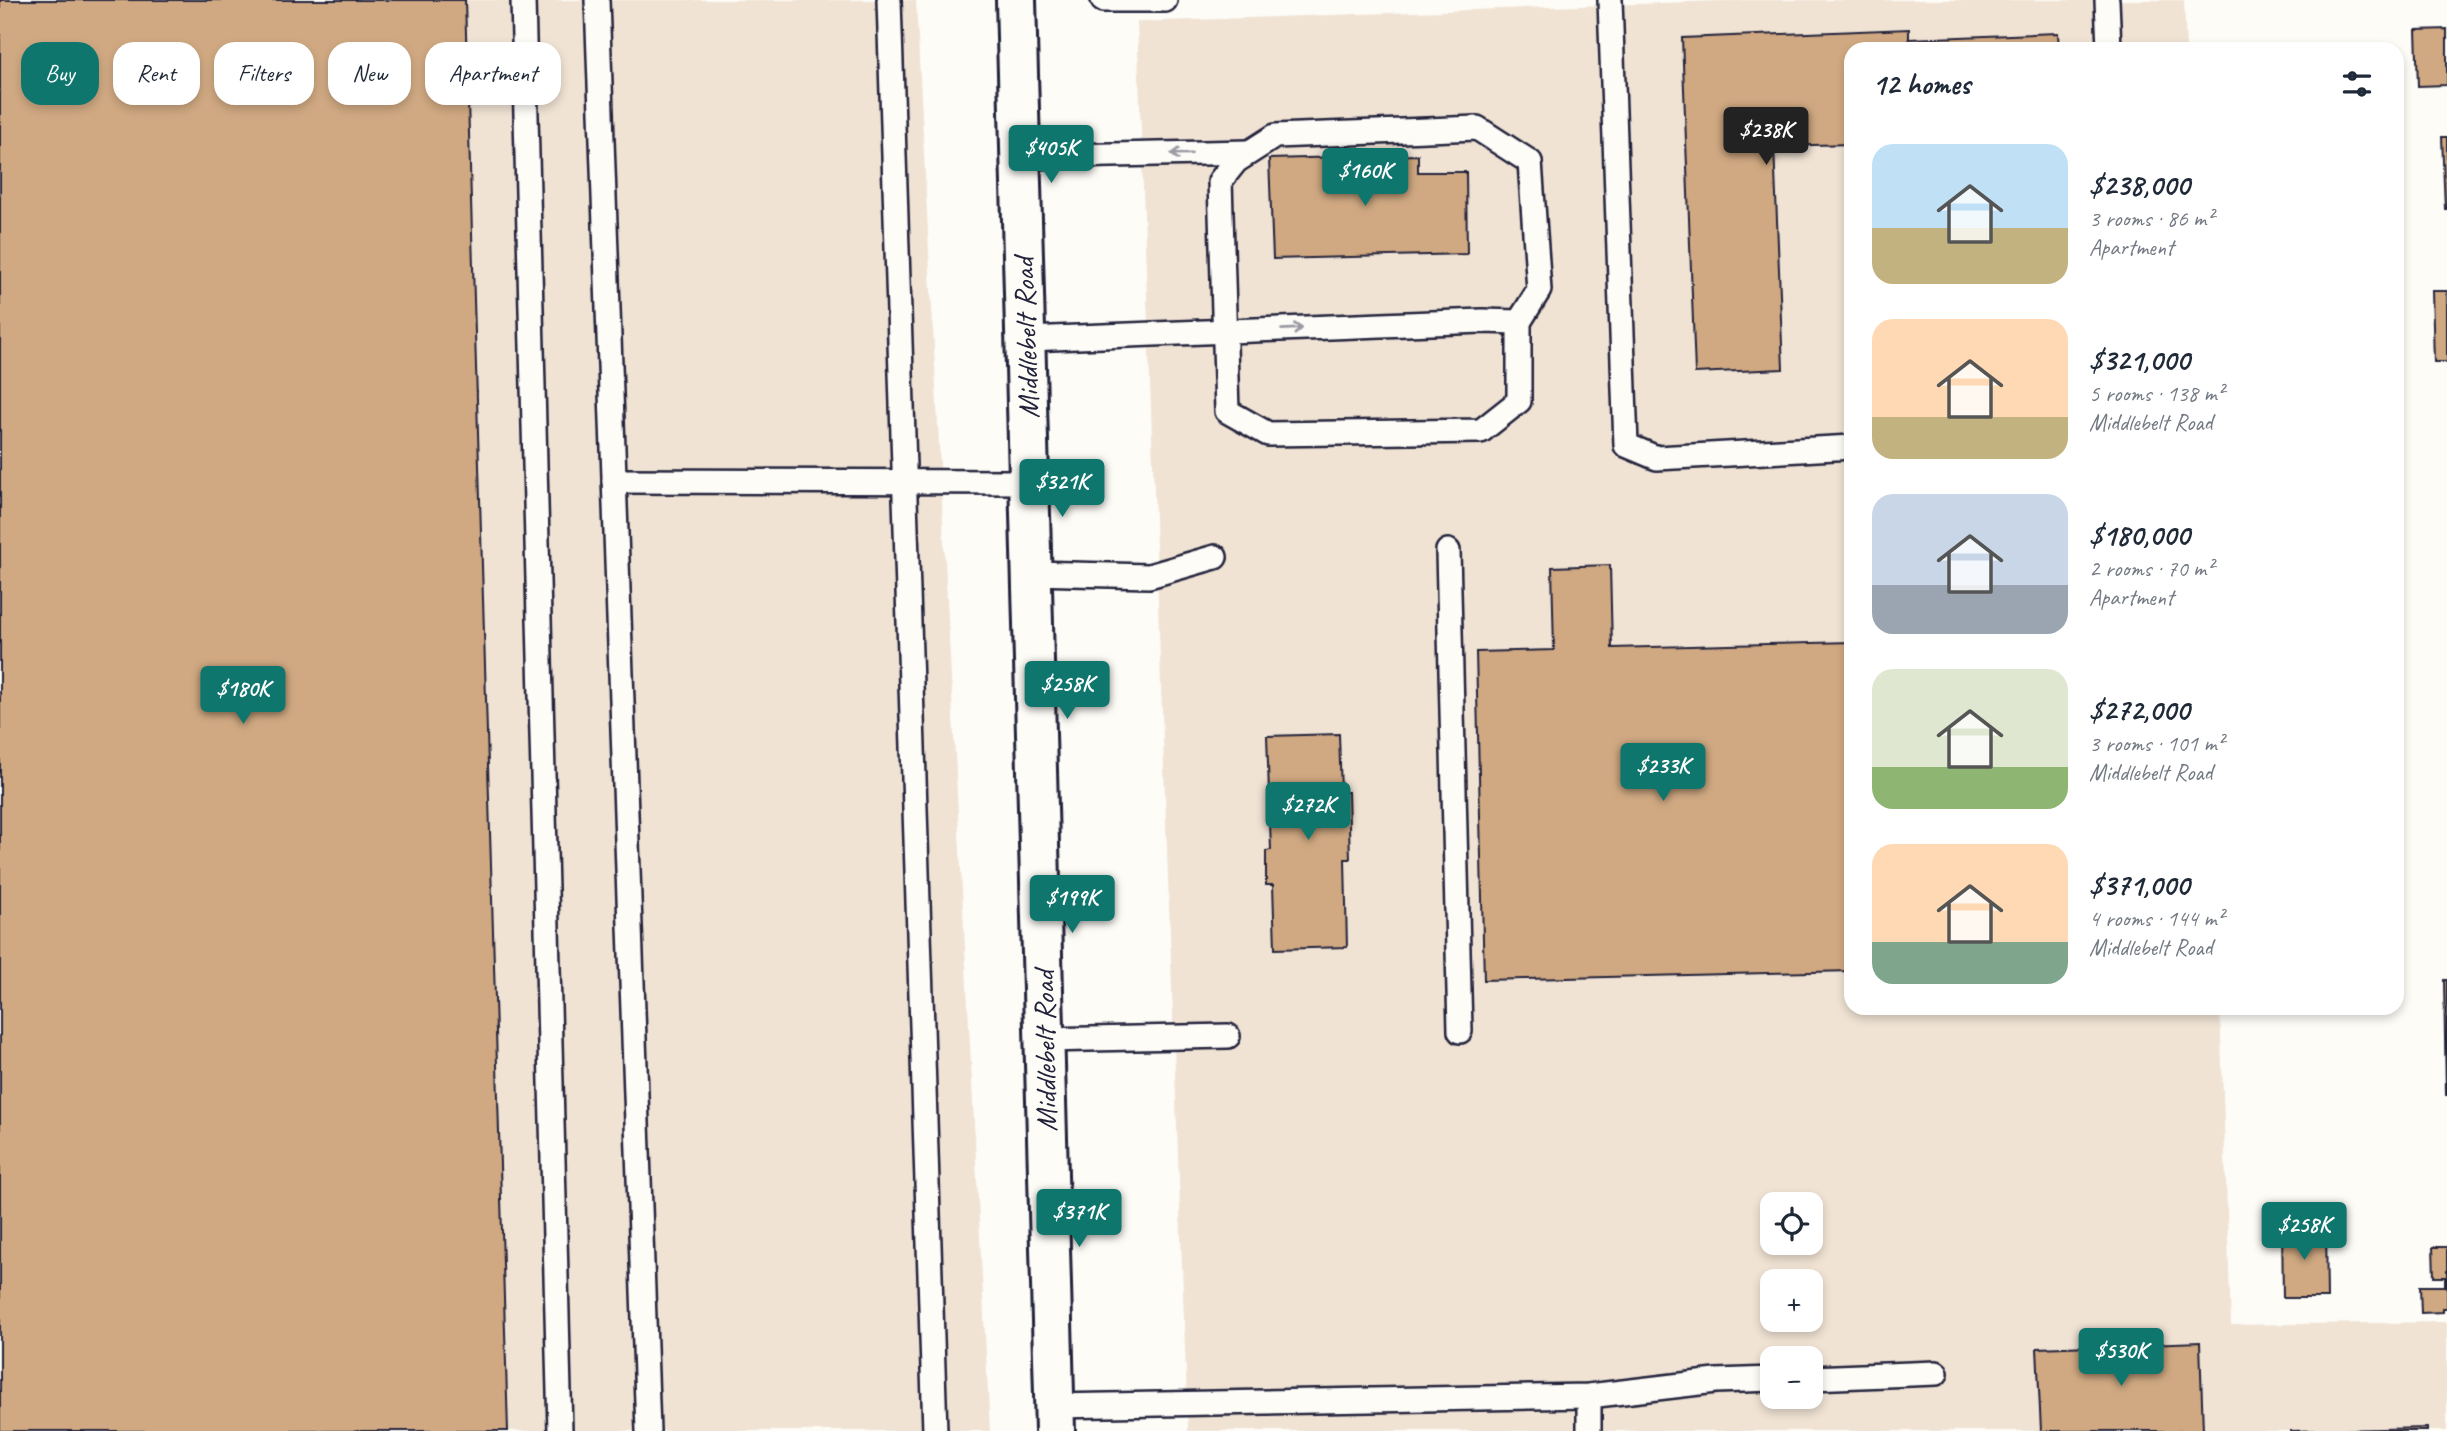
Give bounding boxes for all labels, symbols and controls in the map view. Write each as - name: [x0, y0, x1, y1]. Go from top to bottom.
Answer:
- chip: Buy: [21, 42, 99, 105]
- chip: Rent: [113, 42, 200, 105]
- chip: Filters: [214, 42, 314, 105]
- chip: New: [328, 42, 411, 105]
- chip: Apartment: [425, 42, 561, 105]
- text: 12 homes: [1872, 65, 1970, 103]
- icon: filters: [2338, 65, 2376, 103]
- pin: $238K: [1717, 108, 1815, 167]
- text: $238K: [1739, 115, 1793, 144]
- pin: $405K: [1002, 125, 1100, 185]
- text: $405K: [1025, 133, 1077, 162]
- one-way arrow: [1170, 147, 1193, 160]
- pin: $160K: [1316, 148, 1414, 208]
- text: $160K: [1338, 156, 1392, 185]
- text: $238,000: [2089, 166, 2189, 204]
- icon: home: [1928, 172, 2012, 256]
- text: 3 rooms · 86 m²: [2089, 204, 2213, 233]
- text: Apartment: [2089, 233, 2174, 262]
- street label: Middlebelt Road: [1004, 253, 1048, 419]
- one-way arrow: [1280, 322, 1303, 335]
- text: $321,000: [2089, 341, 2189, 379]
- icon: home: [1928, 347, 2012, 431]
- text: 5 rooms · 138 m²: [2089, 379, 2224, 408]
- text: Middlebelt Road: [2089, 408, 2213, 437]
- pin: $321K: [1013, 460, 1111, 519]
- text: $321K: [1035, 467, 1089, 496]
- text: $180,000: [2089, 516, 2189, 554]
- icon: home: [1928, 522, 2012, 606]
- text: 2 rooms · 70 m²: [2089, 554, 2213, 583]
- text: Apartment: [2089, 583, 2174, 612]
- pin: $258K: [1018, 662, 1116, 721]
- pin: $180K: [194, 666, 292, 726]
- text: $258K: [1041, 669, 1093, 698]
- text: $180K: [216, 674, 270, 703]
- text: $272,000: [2089, 691, 2189, 729]
- icon: home: [1928, 697, 2012, 781]
- text: 3 rooms · 101 m²: [2089, 729, 2224, 758]
- pin: $233K: [1614, 744, 1712, 803]
- text: $233K: [1636, 751, 1690, 780]
- text: Middlebelt Road: [2089, 758, 2213, 787]
- pin: $272K: [1259, 782, 1357, 842]
- text: $272K: [1282, 790, 1335, 819]
- text: $371,000: [2089, 866, 2189, 904]
- icon: home: [1928, 872, 2012, 956]
- pin: $199K: [1023, 876, 1121, 935]
- text: $199K: [1046, 883, 1098, 912]
- text: 4 rooms · 144 m²: [2089, 904, 2224, 933]
- text: Middlebelt Road: [2089, 933, 2213, 962]
- street label: Middlebelt Road: [1025, 966, 1065, 1132]
- pin: $371K: [1030, 1190, 1128, 1249]
- map controls: [1760, 1192, 1823, 1409]
- button: locate: [1760, 1192, 1823, 1255]
- text: $371K: [1053, 1197, 1106, 1226]
- pin: $258K: [2255, 1202, 2353, 1262]
- text: $258K: [2278, 1210, 2330, 1239]
- button: +: [1760, 1269, 1823, 1332]
- pin: $530K: [2072, 1328, 2170, 1388]
- text: $530K: [2095, 1336, 2147, 1365]
- button: −: [1760, 1346, 1823, 1409]

